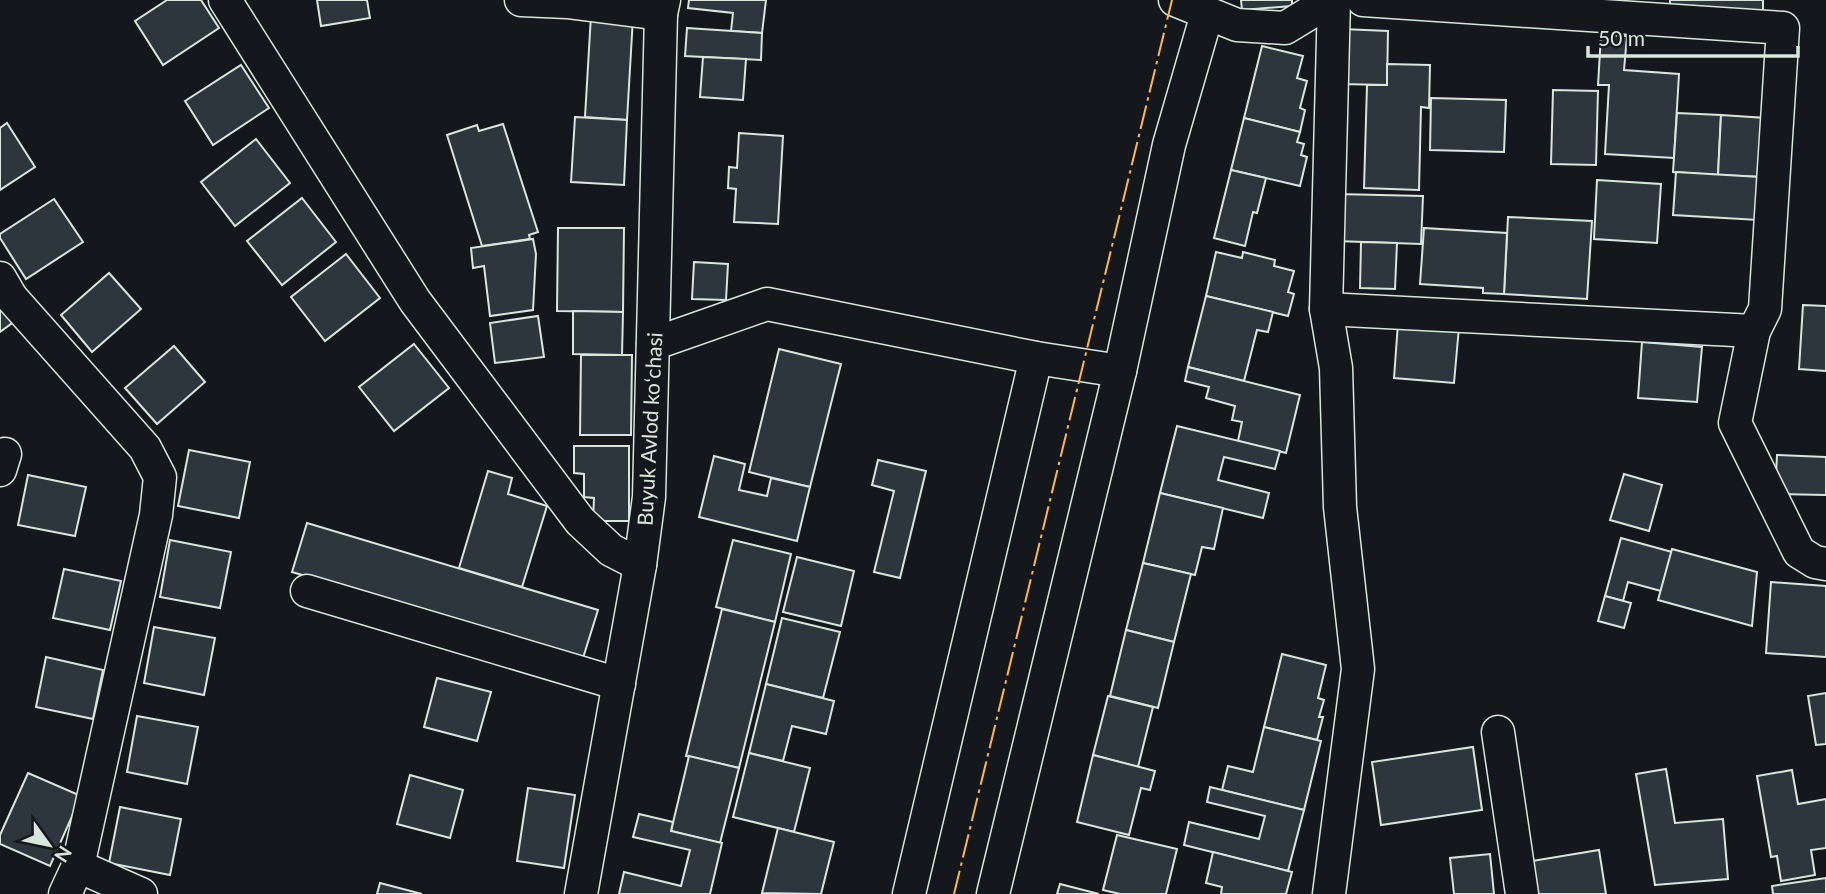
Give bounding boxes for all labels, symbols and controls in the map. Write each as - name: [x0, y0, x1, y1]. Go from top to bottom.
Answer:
- scale bar: [1588, 14, 1798, 58]
- text: 50 m: [1598, 25, 1645, 50]
- street label: Buyuk Avlod koʻchasi: [631, 332, 667, 526]
- north arrow: [14, 810, 84, 880]
- text: N: [50, 842, 77, 867]

